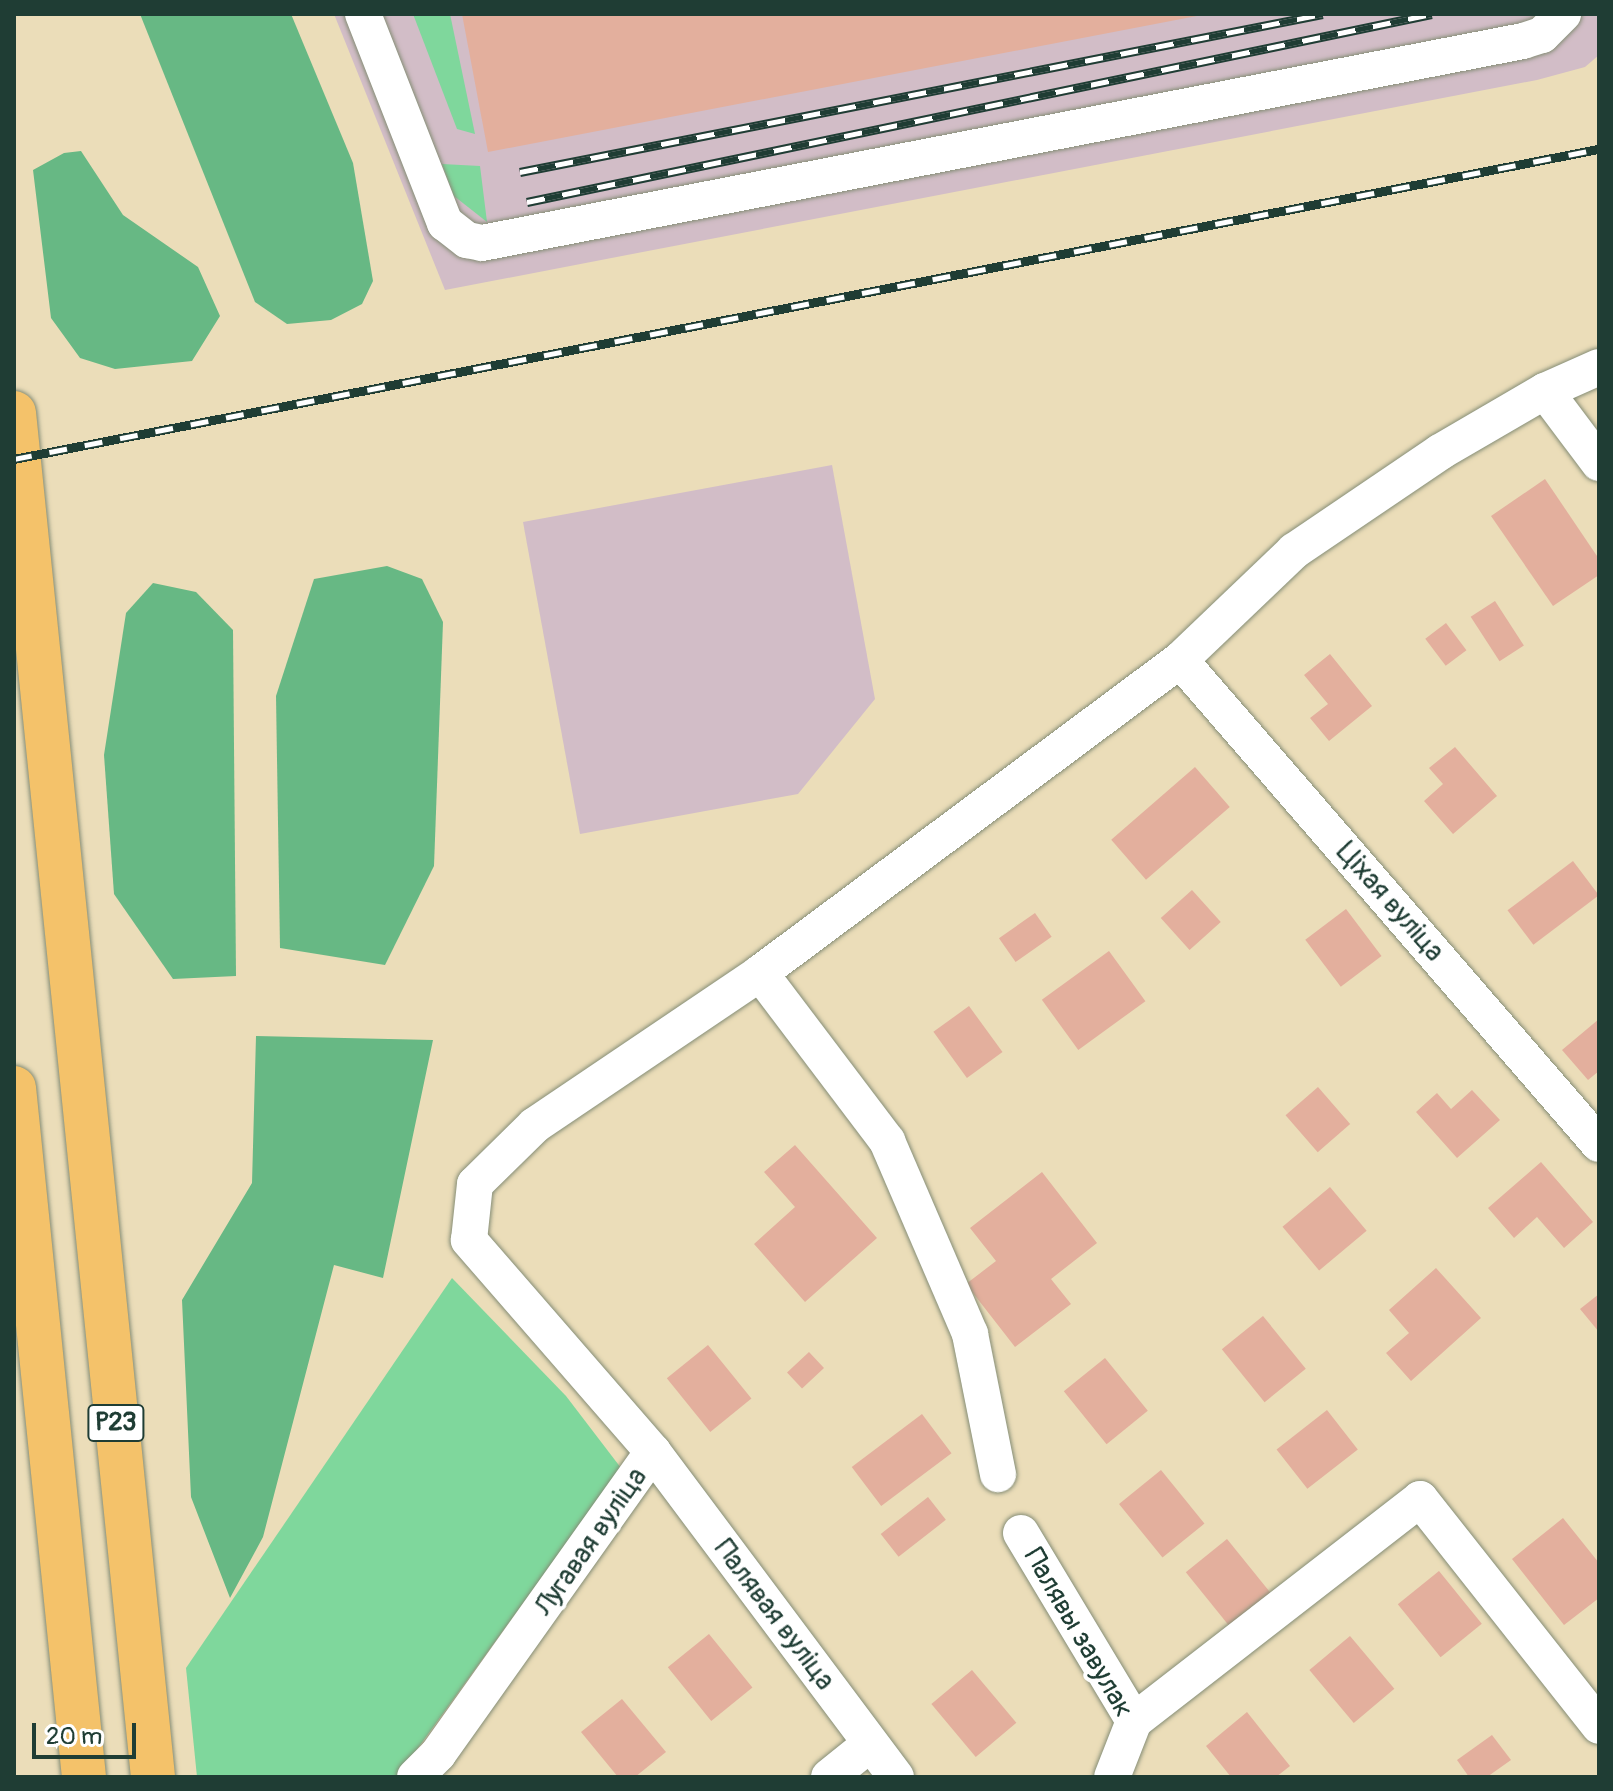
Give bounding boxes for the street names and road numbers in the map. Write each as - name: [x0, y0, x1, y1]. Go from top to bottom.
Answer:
- street label: Ціхая вуліца: [1329, 835, 1451, 969]
- road number: Р23: [86, 1401, 146, 1445]
- street label: Лугавая вуліца: [528, 1461, 654, 1623]
- street label: Палявая вуліца: [706, 1533, 842, 1697]
- street label: Палявы завулак: [1016, 1542, 1140, 1724]

